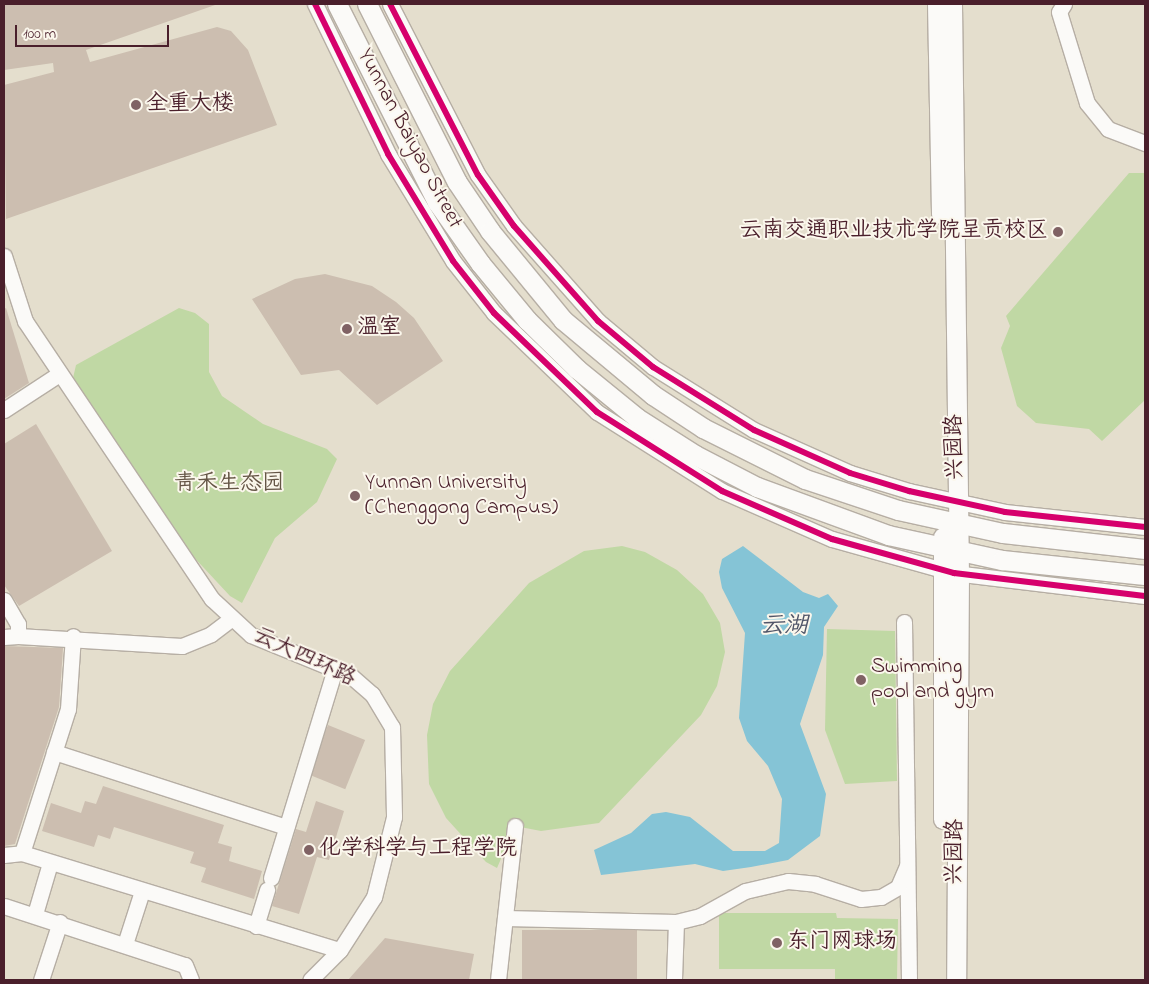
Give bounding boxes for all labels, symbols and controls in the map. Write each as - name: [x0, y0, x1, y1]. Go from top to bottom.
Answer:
- scale bar: [18, 15, 171, 47]
- text: 100 m: [23, 23, 56, 45]
- street label: Yunnan Baiyao Street: [350, 45, 468, 233]
- place label: 全重大楼: [146, 92, 234, 118]
- marker: 全重大楼: [130, 99, 142, 111]
- place label: 云南交通职业技术学院呈贡校区: [740, 219, 1048, 245]
- marker: 云南交通职业技术学院呈贡校区: [1052, 226, 1064, 238]
- place label: 温室: [357, 316, 401, 342]
- marker: 温室: [341, 323, 353, 335]
- street label: 兴园路: [942, 414, 970, 480]
- place label: Yunnan University (Chenggong Campus): [365, 470, 558, 522]
- park label: 青禾生态园: [174, 472, 284, 498]
- marker: Yunnan University (Chenggong Campus): [349, 490, 361, 502]
- water label: 云湖: [760, 613, 808, 641]
- street label: 云大四环路: [249, 623, 359, 693]
- place label: Swimming pool and gym: [871, 654, 994, 706]
- marker: Swimming pool and gym: [855, 674, 867, 686]
- street label: 兴园路: [942, 819, 970, 885]
- place label: 化学科学与工程学院: [319, 837, 517, 863]
- marker: 化学科学与工程学院: [303, 844, 315, 856]
- place label: 东门网球场: [787, 930, 897, 956]
- marker: 东门网球场: [771, 937, 783, 949]

